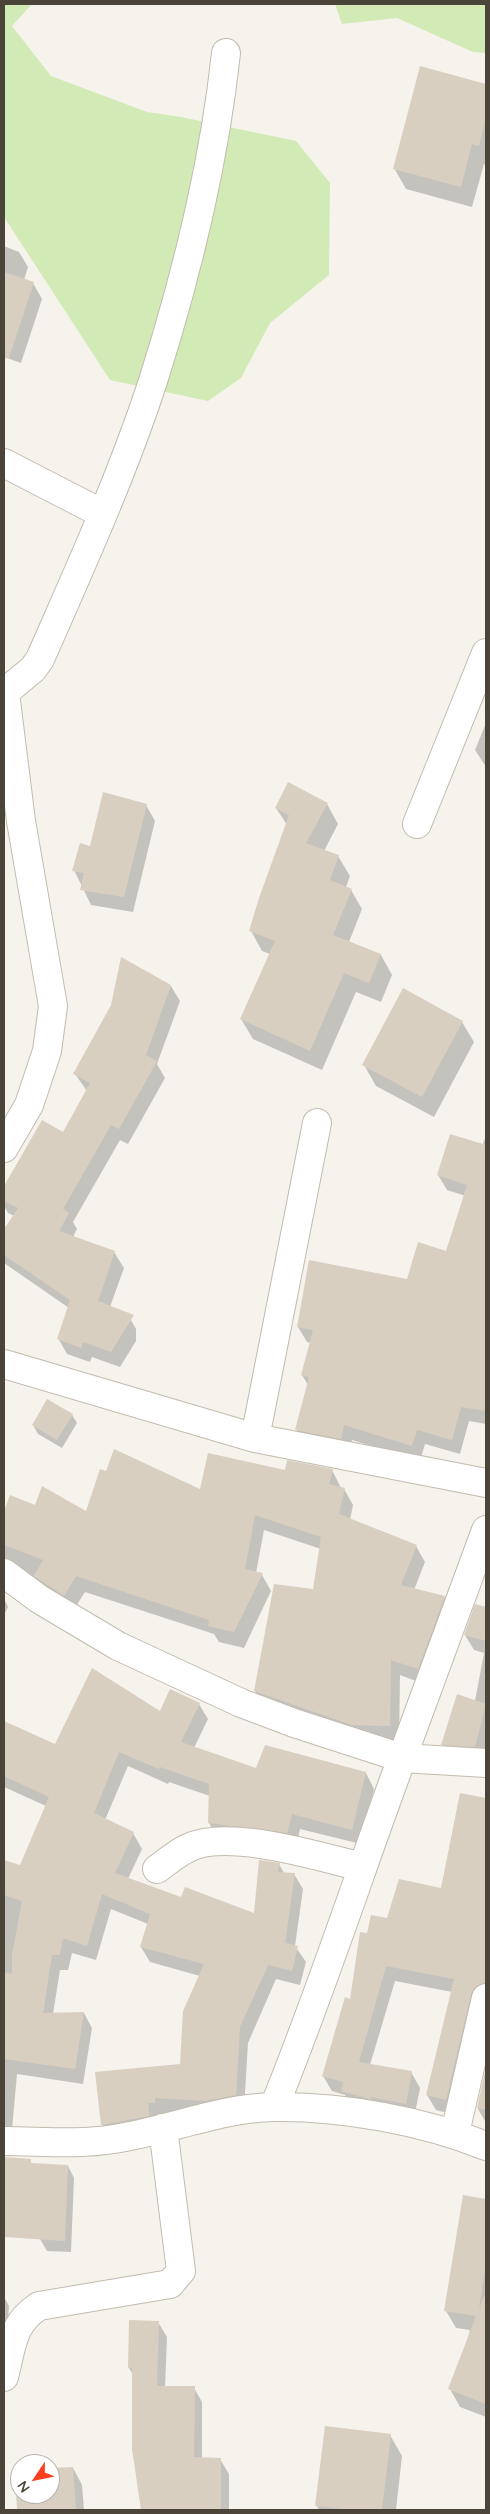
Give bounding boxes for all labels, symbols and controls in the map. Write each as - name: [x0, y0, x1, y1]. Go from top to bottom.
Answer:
- north arrow: [10, 2454, 60, 2504]
- text: N: [13, 2478, 34, 2496]

